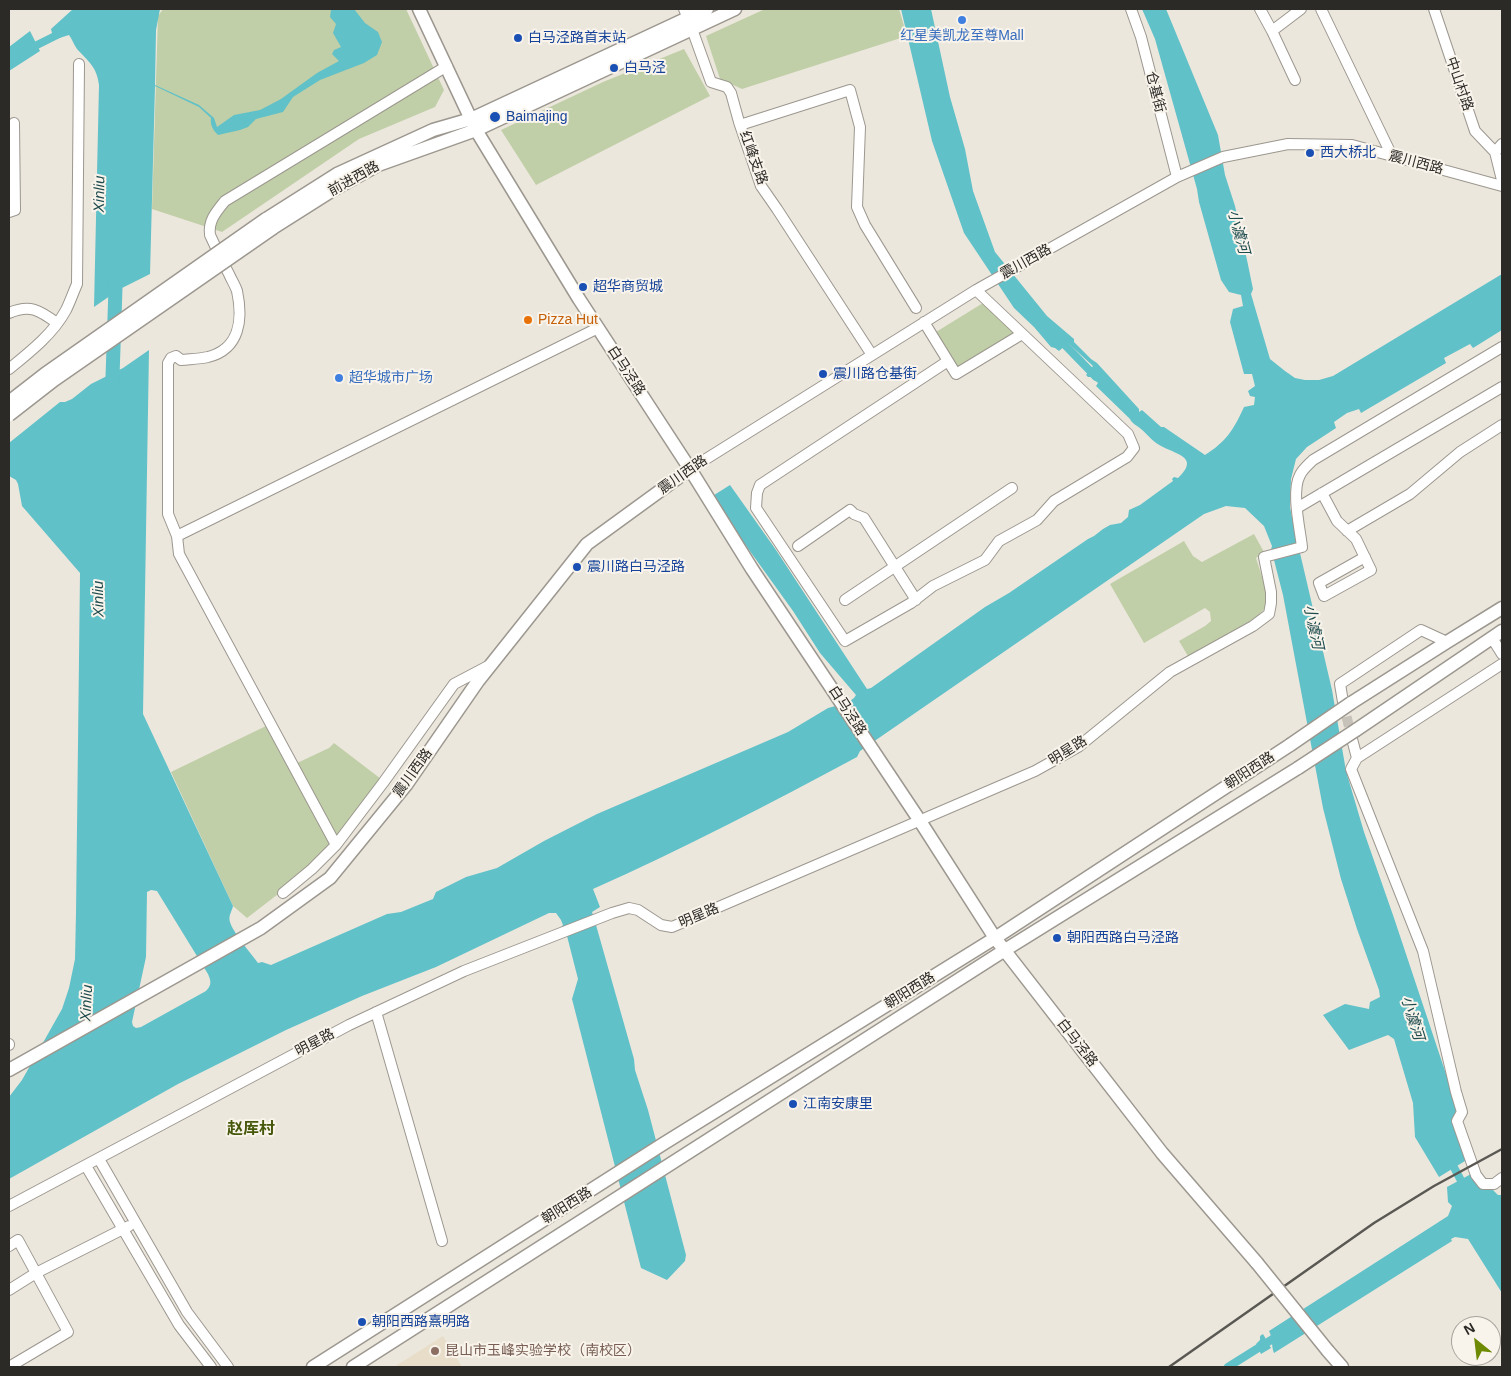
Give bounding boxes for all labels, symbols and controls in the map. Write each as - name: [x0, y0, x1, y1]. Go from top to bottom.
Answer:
- marker: 红星美凯龙至尊Mall: [956, 14, 968, 26]
- place label: 红星美凯龙至尊Mall: [900, 28, 1024, 44]
- place label: 白马泾路首末站: [528, 30, 626, 46]
- marker: 白马泾路首末站: [512, 32, 524, 44]
- street label: 中山村路: [1442, 55, 1476, 113]
- place label: 白马泾: [624, 60, 666, 76]
- marker: 白马泾: [608, 62, 620, 74]
- street label: 仓基街: [1142, 70, 1168, 114]
- place label: Baimajing: [506, 109, 567, 125]
- marker: Baimajing: [488, 110, 502, 124]
- street label: 红峰支路: [736, 129, 770, 187]
- place label: 西大桥北: [1320, 145, 1376, 161]
- marker: 西大桥北: [1304, 147, 1316, 159]
- street label: 震川西路: [1387, 148, 1445, 178]
- street label: 前进西路: [325, 158, 383, 200]
- water label: Xinliu: [91, 176, 109, 212]
- water label: 小澞河: [1223, 208, 1253, 256]
- street label: 震川西路: [997, 241, 1055, 283]
- place label: 超华商贸城: [593, 279, 663, 295]
- marker: 超华商贸城: [577, 281, 589, 293]
- place label: Pizza Hut: [538, 312, 598, 328]
- marker: Pizza Hut: [522, 314, 534, 326]
- street label: 白马泾路: [604, 343, 648, 399]
- place label: 震川路仓基街: [833, 366, 917, 382]
- marker: 震川路仓基街: [817, 368, 829, 380]
- place label: 超华城市广场: [349, 370, 433, 386]
- marker: 超华城市广场: [333, 372, 345, 384]
- street label: 震川西路: [655, 452, 711, 498]
- place label: 震川路白马泾路: [587, 559, 685, 575]
- marker: 震川路白马泾路: [571, 561, 583, 573]
- water label: Xinliu: [90, 581, 108, 617]
- water label: 小澞河: [1300, 603, 1326, 651]
- street label: 白马泾路: [825, 683, 869, 739]
- street label: 明星路: [1046, 733, 1090, 769]
- street label: 震川西路: [390, 745, 436, 801]
- street label: 朝阳西路: [1222, 749, 1278, 793]
- street label: 明星路: [676, 900, 722, 932]
- place label: 朝阳西路白马泾路: [1067, 930, 1179, 946]
- marker: 朝阳西路白马泾路: [1051, 932, 1063, 944]
- street label: 朝阳西路: [882, 969, 938, 1013]
- water label: Xinliu: [77, 984, 97, 1022]
- water label: 小澞河: [1397, 994, 1427, 1042]
- street label: 白马泾路: [1053, 1016, 1101, 1070]
- street label: 明星路: [293, 1026, 337, 1060]
- place label: 江南安康里: [803, 1096, 873, 1112]
- marker: 江南安康里: [787, 1098, 799, 1110]
- district label: 赵厍村: [227, 1120, 275, 1140]
- street label: 朝阳西路: [539, 1184, 595, 1228]
- place label: 朝阳西路熹明路: [372, 1314, 470, 1330]
- marker: 朝阳西路熹明路: [356, 1316, 368, 1328]
- north arrow: [1451, 1316, 1501, 1366]
- text: N: [1461, 1319, 1478, 1338]
- place label: 昆山市玉峰实验学校（南校区）: [445, 1343, 641, 1359]
- marker: 昆山市玉峰实验学校（南校区）: [429, 1345, 441, 1357]

